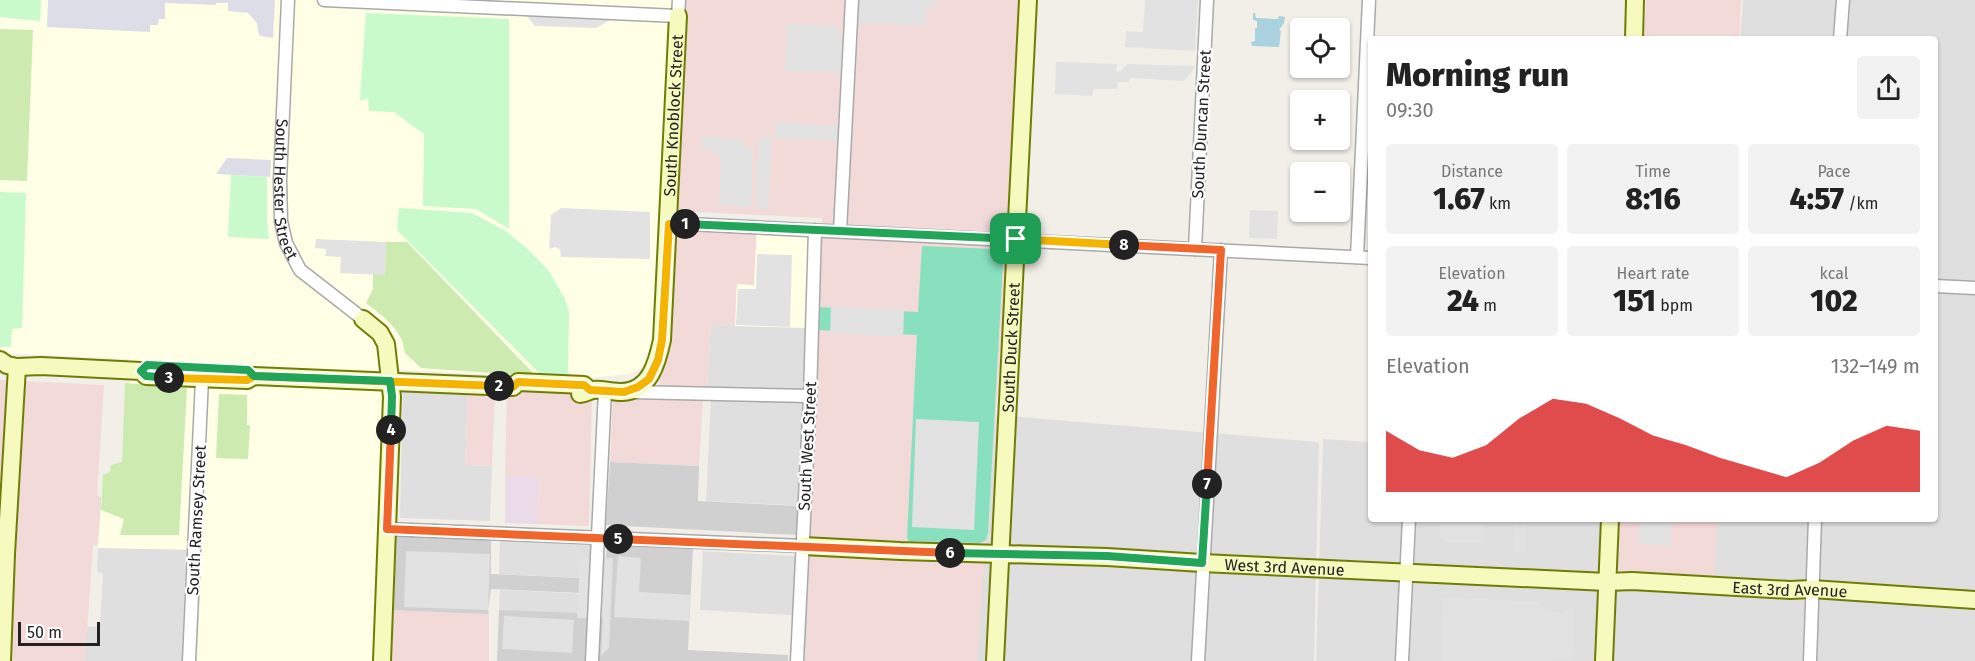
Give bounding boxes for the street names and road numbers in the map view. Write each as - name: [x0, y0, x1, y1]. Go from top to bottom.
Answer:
- street label: South Knoblock Street: [660, 34, 687, 197]
- street label: South Duncan Street: [1188, 49, 1215, 199]
- street label: South Hester Street: [270, 118, 302, 263]
- street label: South Duck Street: [998, 282, 1024, 413]
- street label: South West Street: [795, 381, 820, 511]
- street label: South Ramsey Street: [183, 444, 210, 596]
- street label: West 3rd Avenue: [1224, 555, 1345, 580]
- street label: East 3rd Avenue: [1732, 578, 1848, 601]

